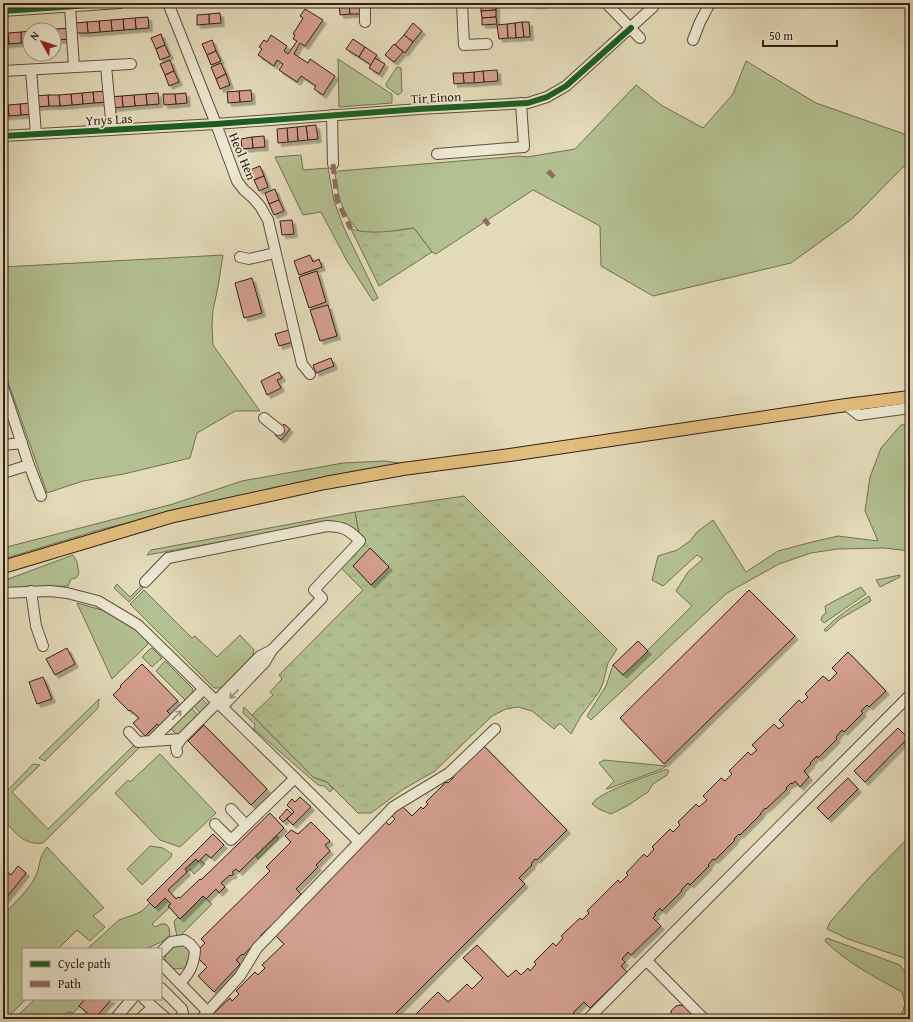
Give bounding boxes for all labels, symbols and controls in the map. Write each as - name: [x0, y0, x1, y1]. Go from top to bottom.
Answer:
- north arrow: [22, 22, 62, 62]
- scale bar: [763, 22, 837, 48]
- text: N: [26, 27, 43, 44]
- text: 50 m: [769, 27, 793, 44]
- street label: Tir Einon: [410, 87, 462, 108]
- street label: Ynys Las: [85, 109, 133, 130]
- street label: Heol Hen: [224, 130, 261, 184]
- one-way arrow: [229, 689, 239, 699]
- one-way arrow: [172, 710, 182, 720]
- legend: [22, 948, 162, 1000]
- text: Cycle path: [58, 955, 111, 972]
- text: Path: [58, 975, 81, 992]

